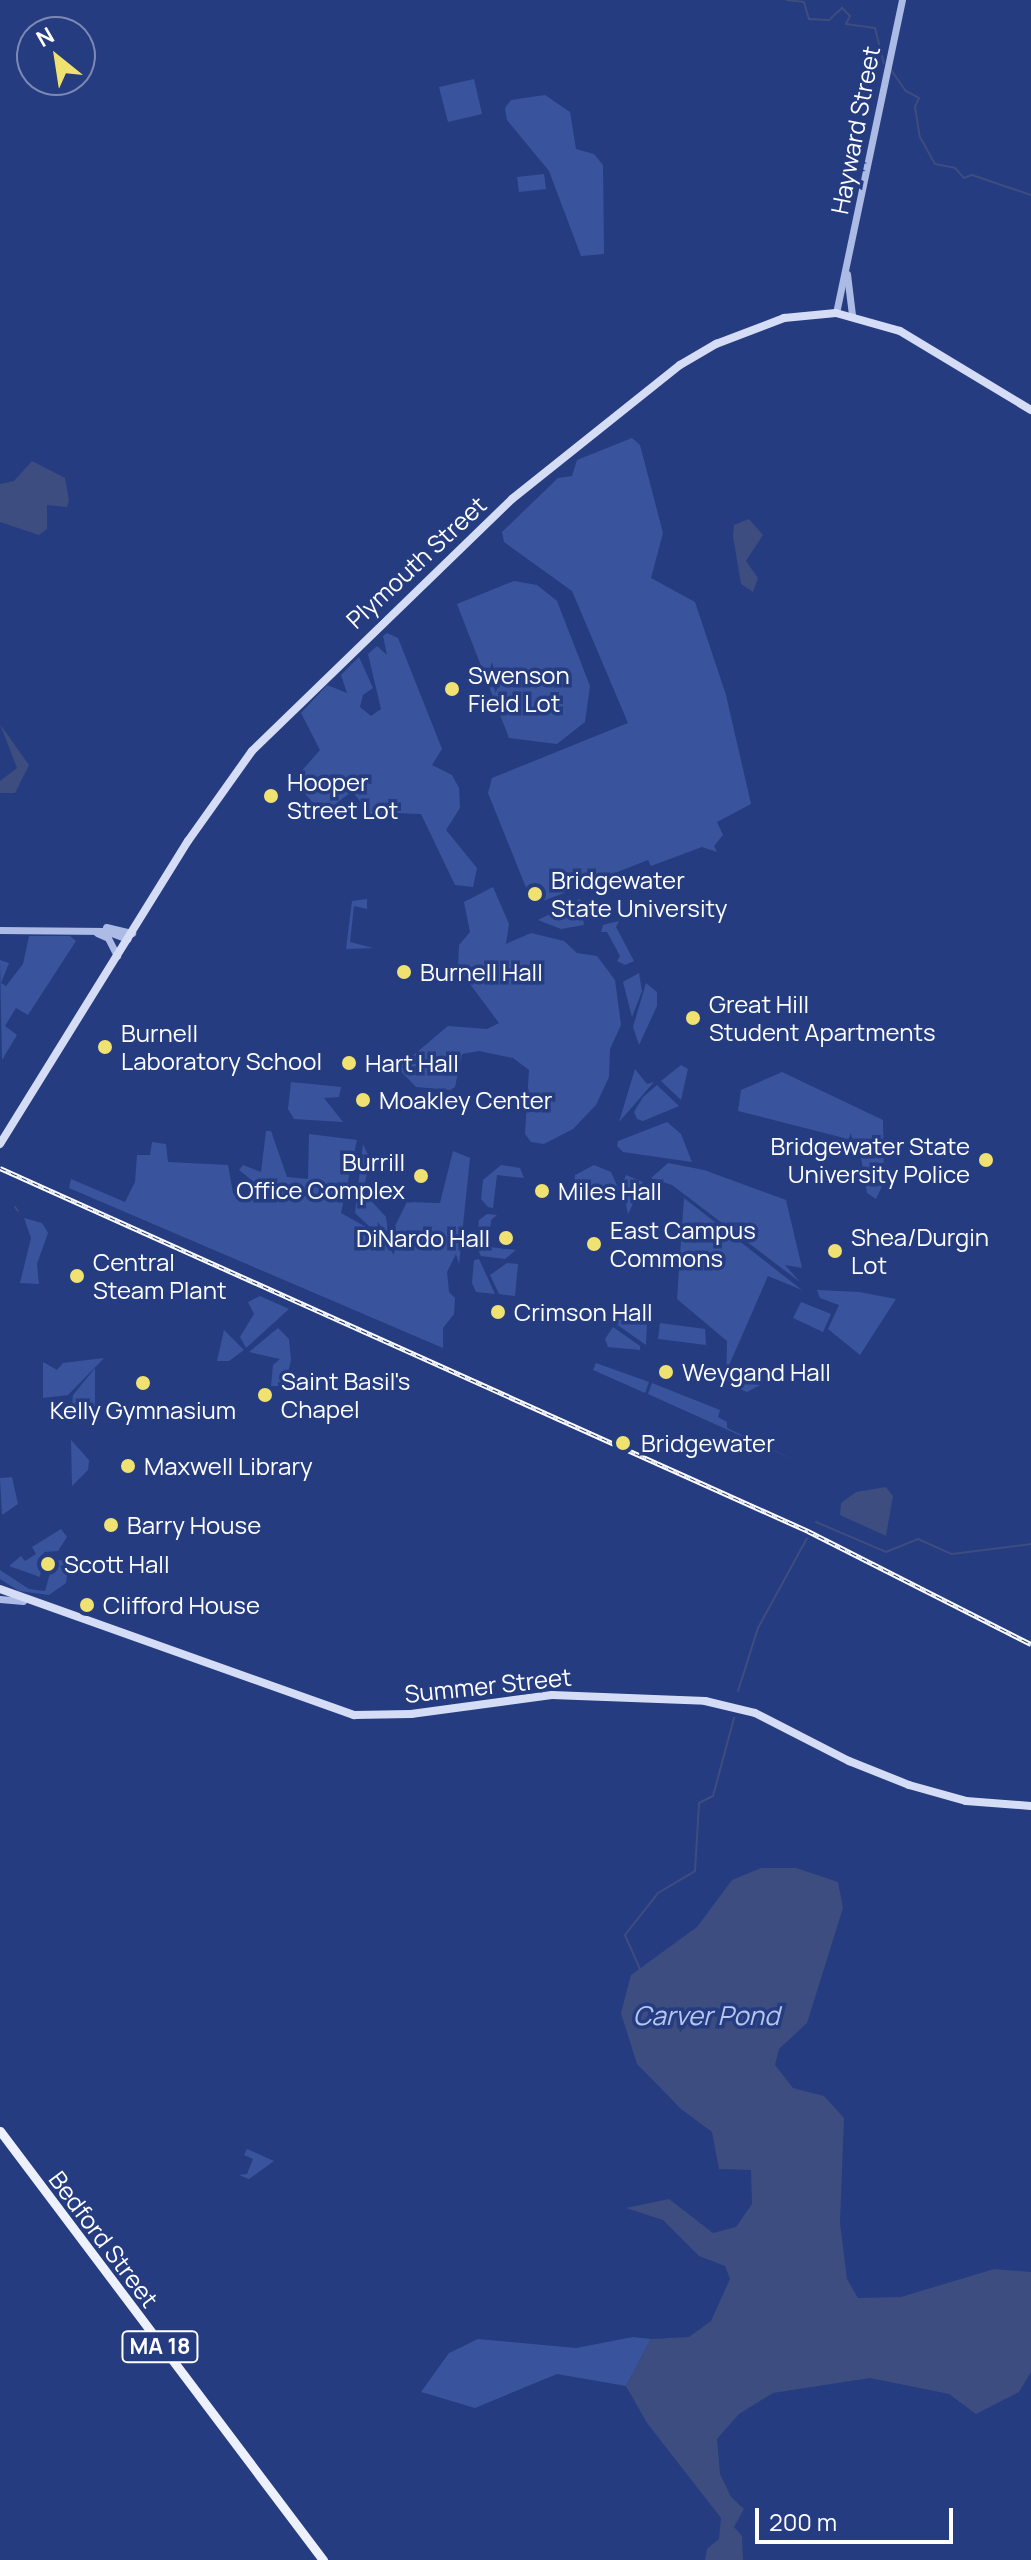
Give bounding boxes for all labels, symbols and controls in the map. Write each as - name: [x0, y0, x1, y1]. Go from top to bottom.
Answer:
- north arrow: [16, 16, 96, 96]
- text: N: [31, 20, 59, 54]
- street label: Hayward Street: [825, 43, 885, 217]
- street label: Plymouth Street: [340, 490, 492, 634]
- place label: Swenson Field Lot: [468, 661, 570, 717]
- marker: Swenson Field Lot: [443, 680, 461, 698]
- place label: Hooper Street Lot: [287, 768, 398, 824]
- marker: Hooper Street Lot: [262, 787, 280, 805]
- place label: Bridgewater State University: [551, 866, 727, 922]
- marker: Bridgewater State University: [526, 885, 544, 903]
- place label: Burnell Hall: [420, 958, 543, 986]
- marker: Burnell Hall: [395, 963, 413, 981]
- place label: Great Hill Student Apartments: [709, 990, 936, 1046]
- marker: Great Hill Student Apartments: [684, 1009, 702, 1027]
- place label: Burnell Laboratory School: [121, 1019, 322, 1075]
- marker: Burnell Laboratory School: [96, 1038, 114, 1056]
- place label: Hart Hall: [365, 1049, 459, 1077]
- marker: Hart Hall: [340, 1054, 358, 1072]
- place label: Moakley Center: [379, 1086, 552, 1114]
- marker: Moakley Center: [354, 1091, 372, 1109]
- place label: Bridgewater State University Police: [771, 1132, 970, 1188]
- place label: Burrill Office Complex: [236, 1148, 405, 1204]
- marker: Bridgewater State University Police: [977, 1151, 995, 1169]
- marker: Burrill Office Complex: [412, 1167, 430, 1185]
- place label: Miles Hall: [558, 1177, 662, 1205]
- marker: Miles Hall: [533, 1182, 551, 1200]
- place label: East Campus Commons: [610, 1216, 756, 1272]
- place label: Shea/Durgin Lot: [851, 1223, 989, 1279]
- place label: DiNardo Hall: [356, 1224, 490, 1252]
- marker: DiNardo Hall: [497, 1229, 515, 1247]
- marker: East Campus Commons: [585, 1235, 603, 1253]
- marker: Shea/Durgin Lot: [826, 1242, 844, 1260]
- place label: Central Steam Plant: [93, 1248, 226, 1304]
- marker: Central Steam Plant: [68, 1267, 86, 1285]
- place label: Crimson Hall: [514, 1298, 653, 1326]
- marker: Crimson Hall: [489, 1303, 507, 1321]
- place label: Weygand Hall: [682, 1358, 831, 1386]
- marker: Weygand Hall: [657, 1363, 675, 1381]
- place label: Saint Basil's Chapel: [281, 1367, 410, 1423]
- marker: Kelly Gymnasium: [134, 1374, 152, 1392]
- marker: Saint Basil's Chapel: [256, 1386, 274, 1404]
- place label: Kelly Gymnasium: [50, 1396, 236, 1424]
- place label: Bridgewater: [641, 1429, 775, 1457]
- marker: Bridgewater: [612, 1432, 634, 1454]
- place label: Maxwell Library: [144, 1452, 313, 1480]
- marker: Maxwell Library: [119, 1457, 137, 1475]
- place label: Barry House: [127, 1511, 261, 1539]
- marker: Barry House: [102, 1516, 120, 1534]
- place label: Scott Hall: [64, 1550, 169, 1578]
- marker: Scott Hall: [39, 1555, 57, 1573]
- place label: Clifford House: [103, 1591, 260, 1619]
- marker: Clifford House: [78, 1596, 96, 1614]
- street label: Summer Street: [403, 1662, 573, 1708]
- water label: Carver Pond: [633, 2000, 779, 2032]
- street label: Bedford Street: [43, 2165, 165, 2313]
- road number: MA 18: [120, 2329, 200, 2365]
- scale bar: [759, 2492, 957, 2542]
- text: 200 m: [769, 2505, 837, 2538]

